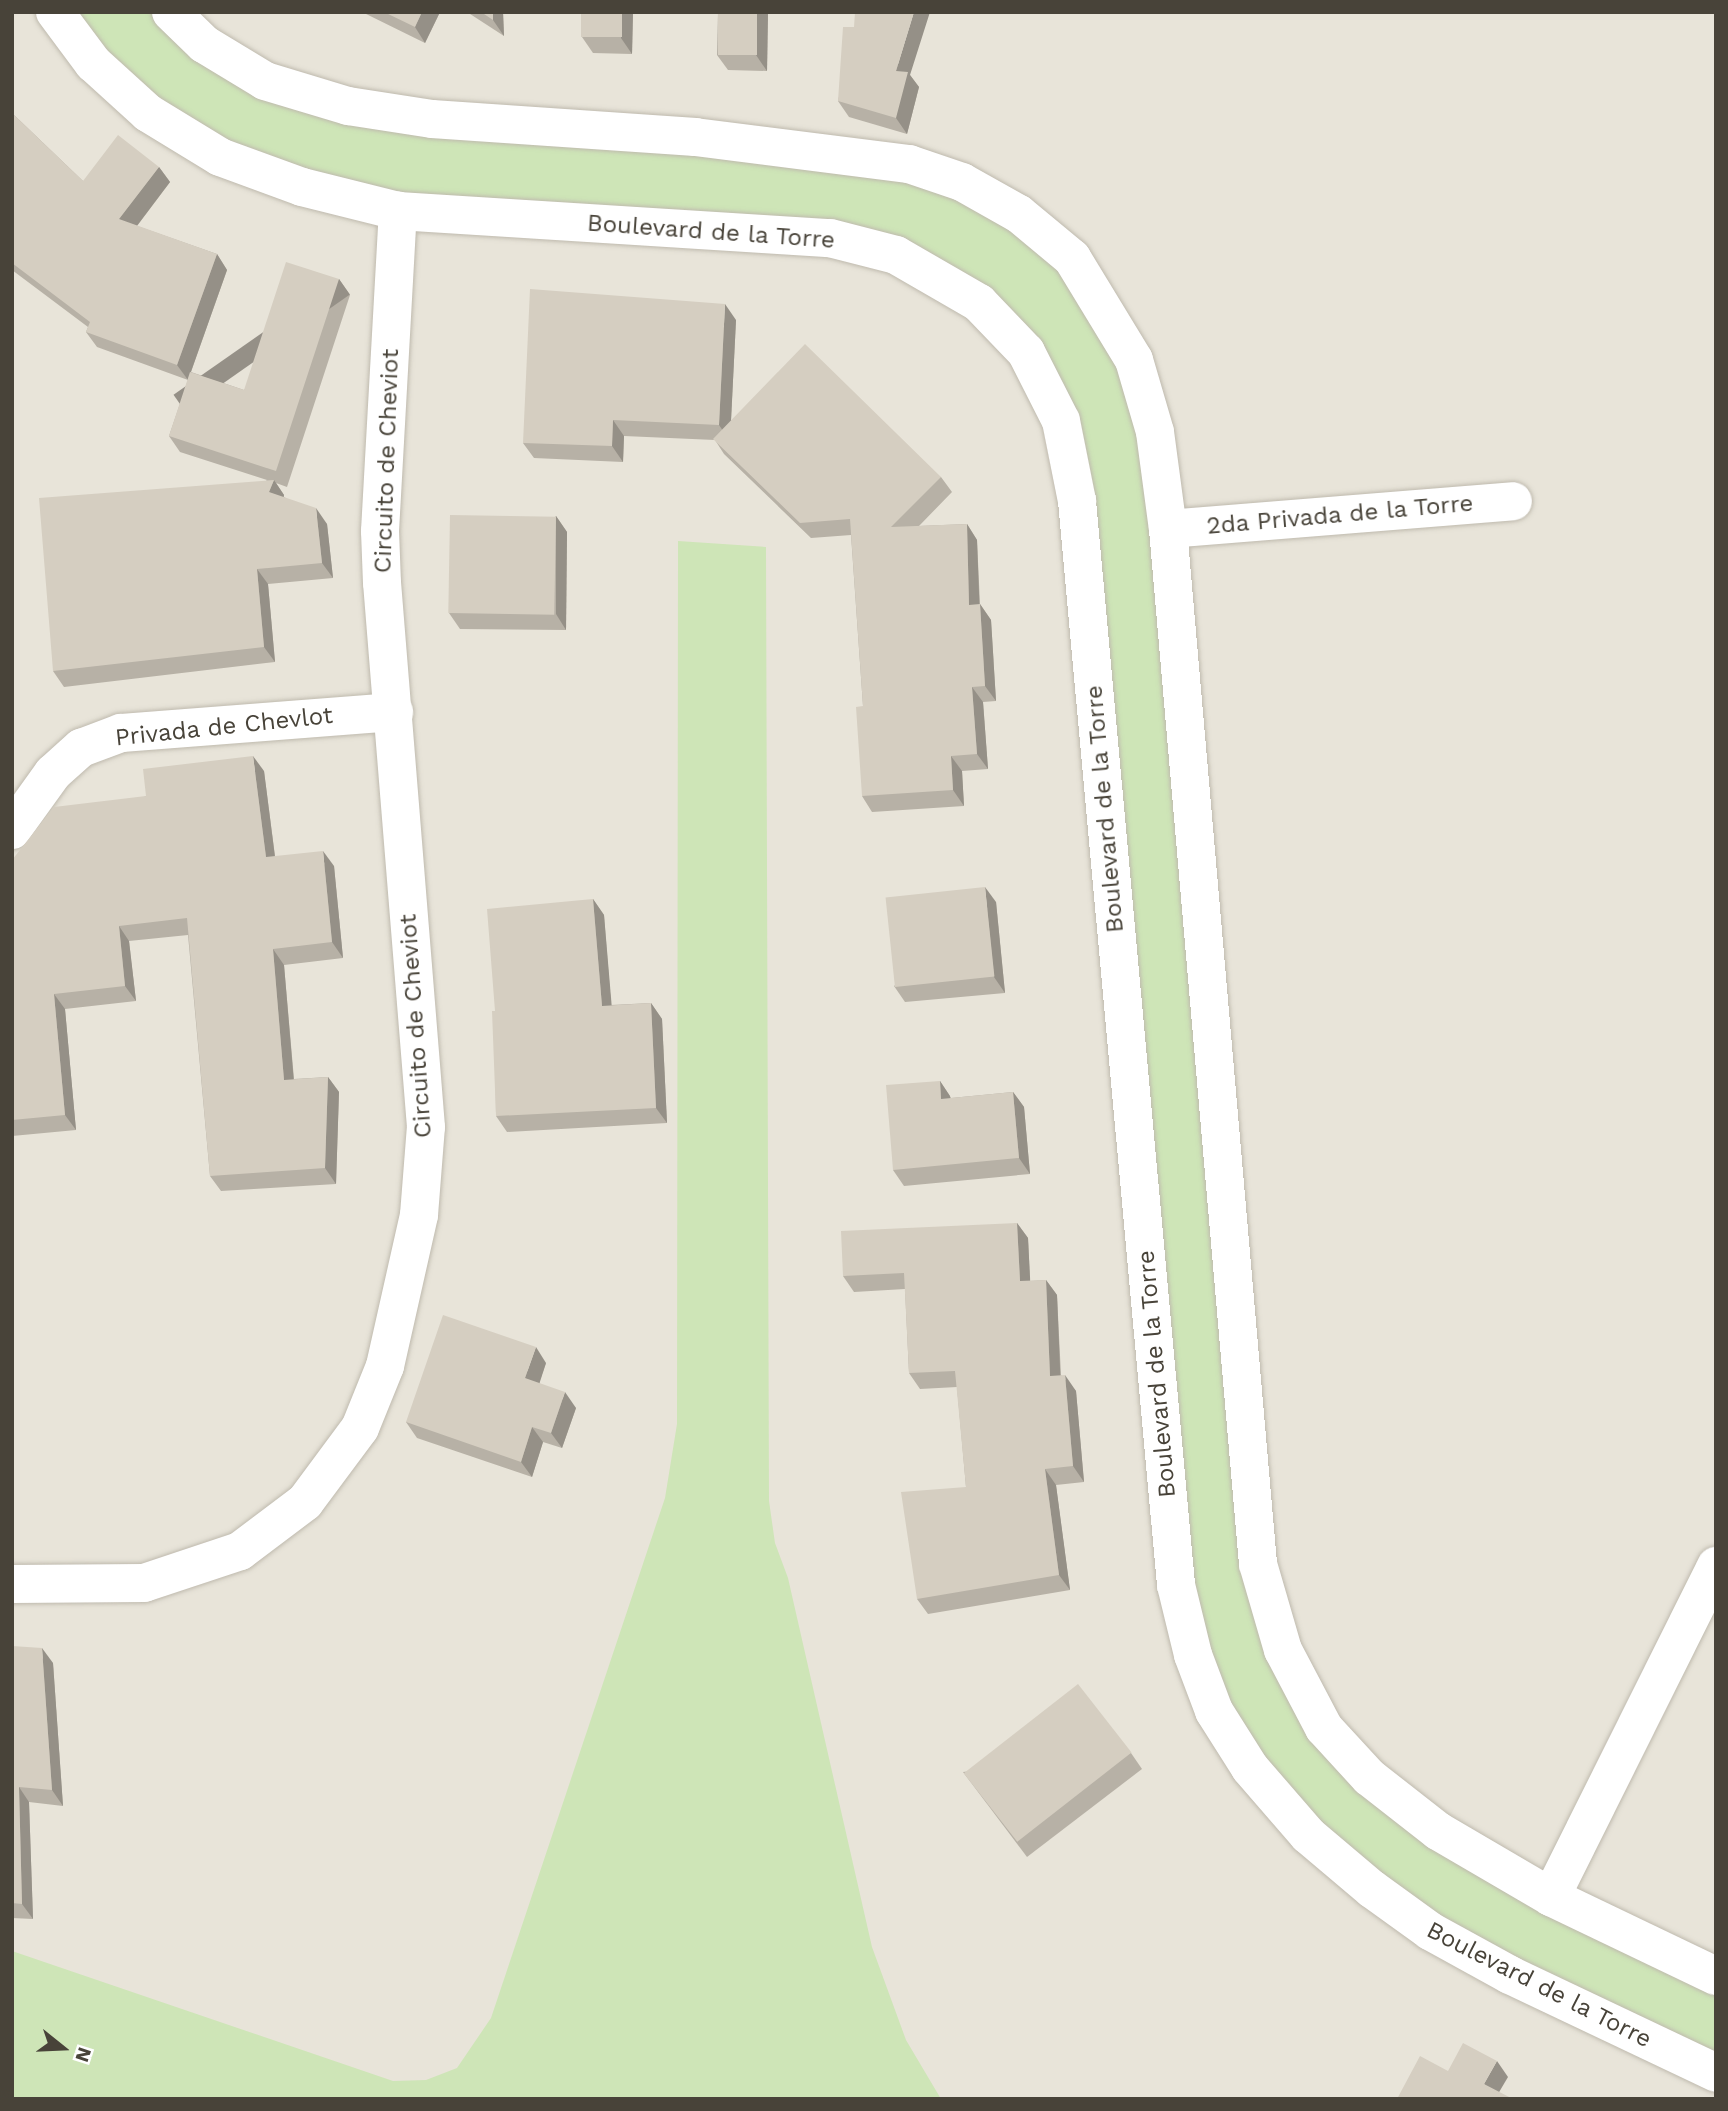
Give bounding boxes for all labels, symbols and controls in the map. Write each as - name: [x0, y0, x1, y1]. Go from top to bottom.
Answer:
- street label: Boulevard de la Torre: [585, 209, 837, 255]
- street label: Circuito de Cheviot: [369, 348, 405, 574]
- street label: 2da Privada de la Torre: [1204, 489, 1476, 541]
- street label: Boulevard de la Torre: [1080, 683, 1130, 935]
- street label: Privada de Chevlot: [113, 701, 335, 753]
- street label: Circuito de Cheviot: [394, 913, 438, 1139]
- street label: Boulevard de la Torre: [1132, 1248, 1182, 1500]
- street label: Boulevard de la Torre: [1421, 1916, 1657, 2054]
- north arrow: [28, 2013, 98, 2083]
- text: N: [70, 2044, 97, 2065]

